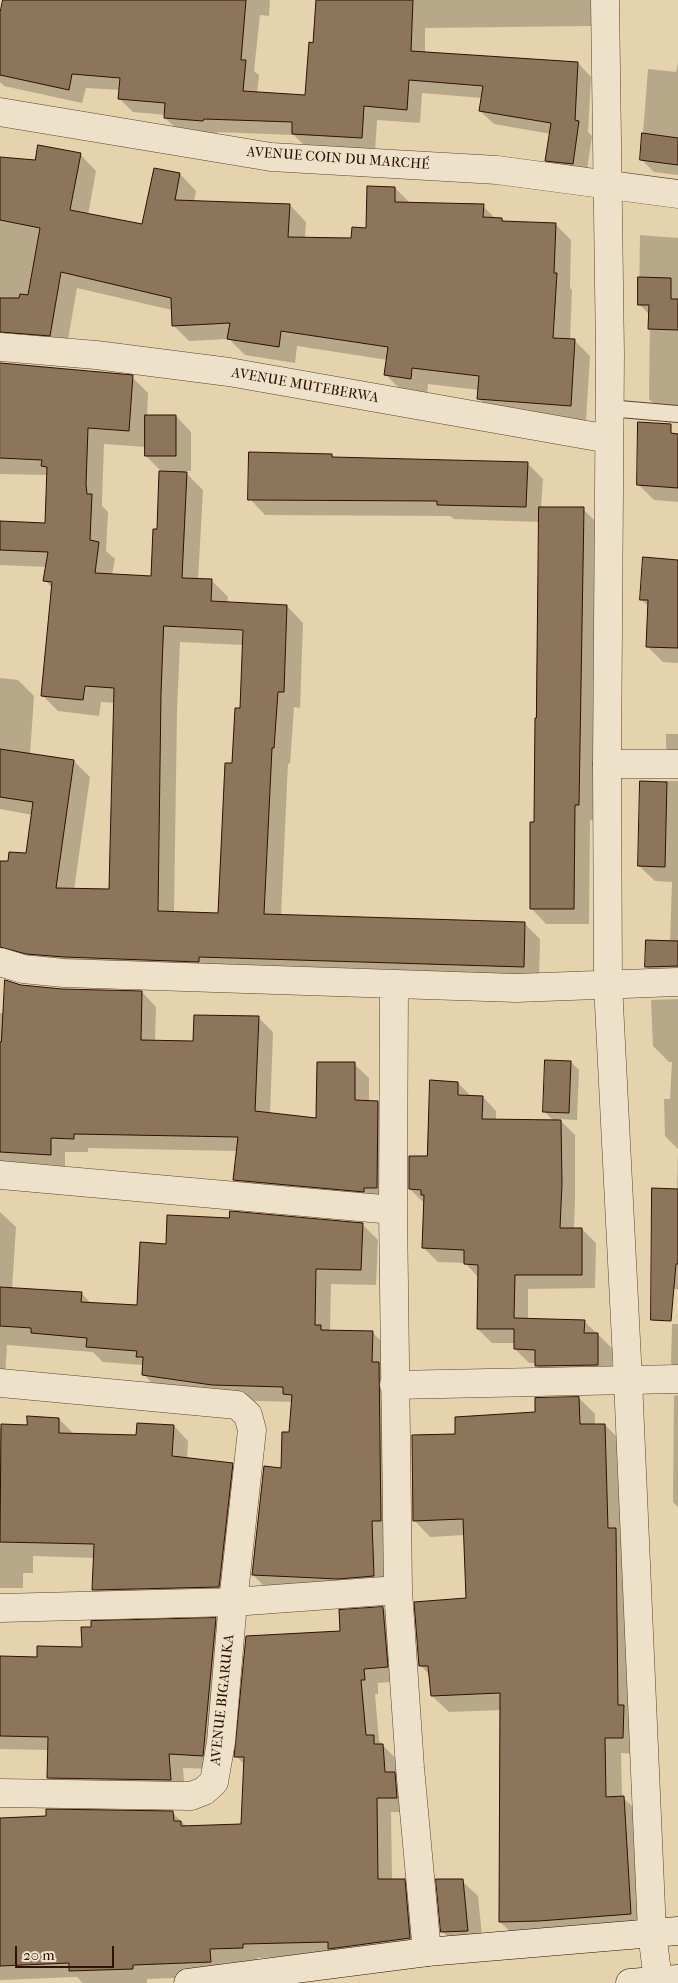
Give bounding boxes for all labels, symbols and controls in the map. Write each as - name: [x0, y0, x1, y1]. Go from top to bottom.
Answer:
- street label: AVENUE COIN DU MARCHÉ: [246, 144, 430, 174]
- street label: AVENUE MUTEBERWA: [230, 365, 380, 407]
- street label: AVENUE BIGARUKA: [208, 1633, 238, 1767]
- scale bar: [18, 1936, 116, 1968]
- text: 20 m: [23, 1946, 55, 1964]

